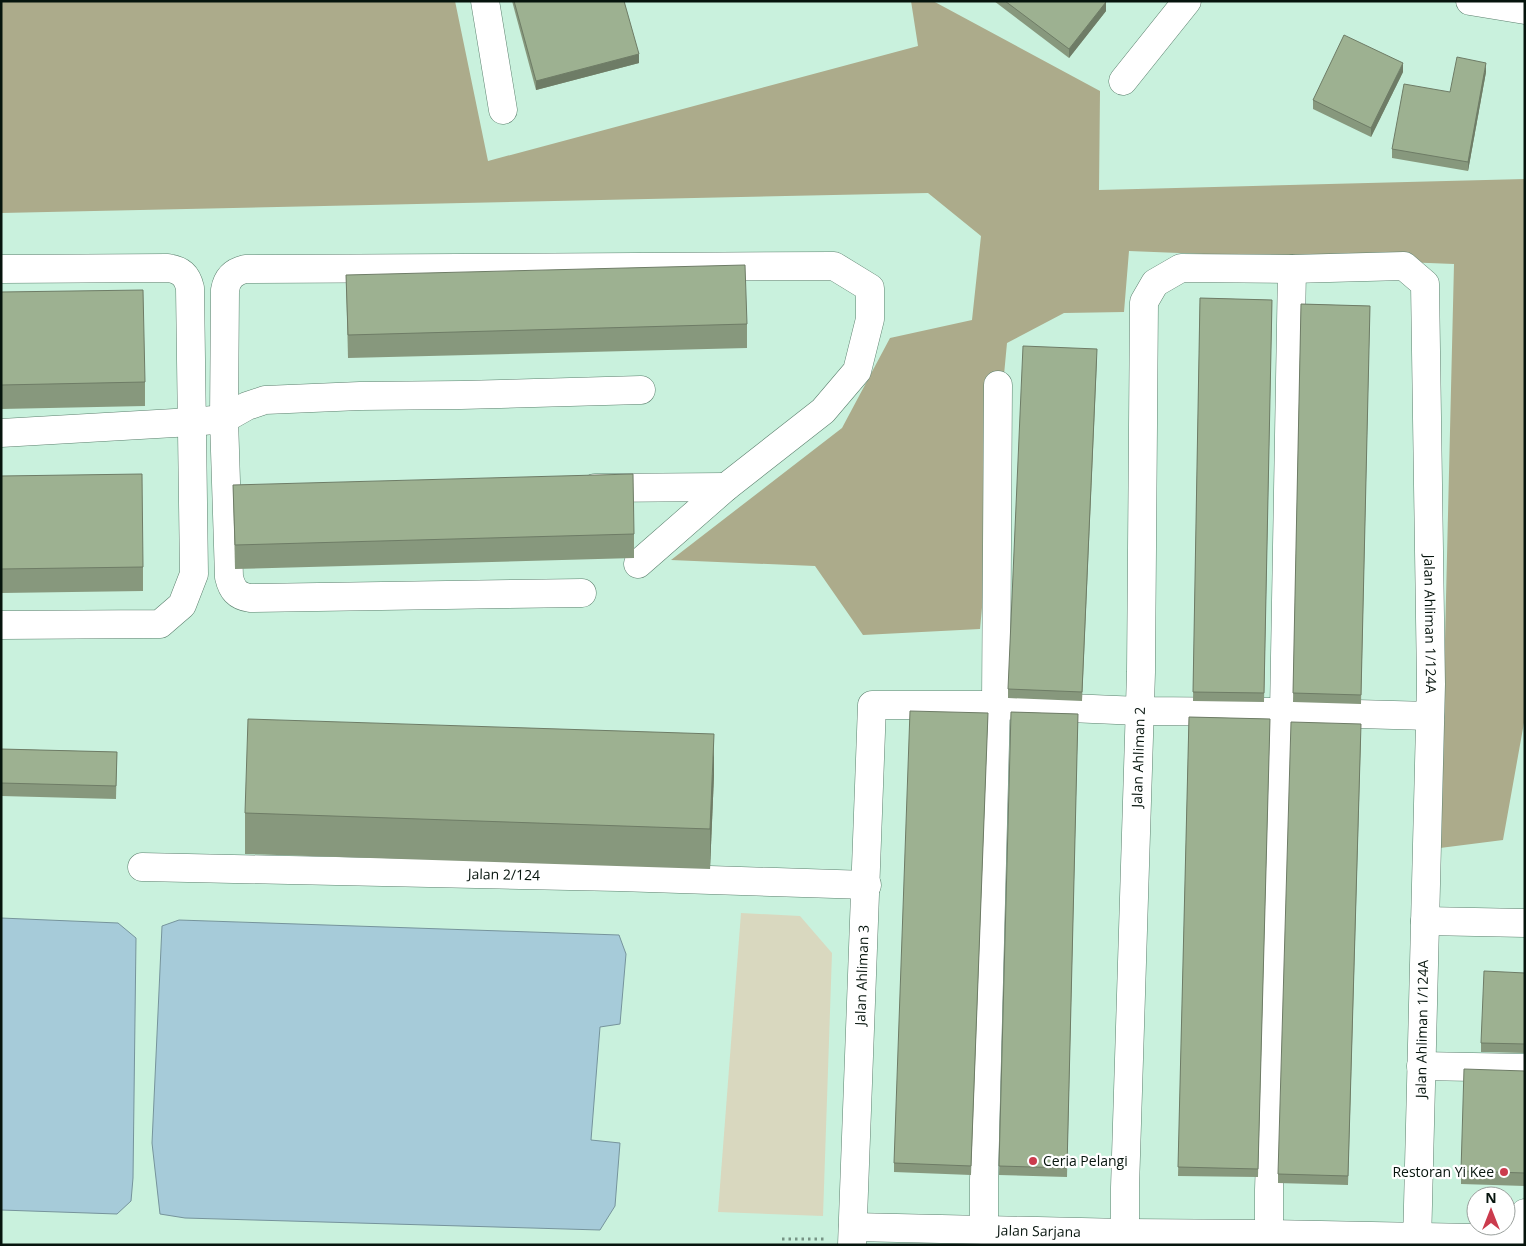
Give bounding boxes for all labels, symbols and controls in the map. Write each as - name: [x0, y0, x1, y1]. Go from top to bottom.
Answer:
- street label: Jalan Ahliman 1/124A: [1420, 553, 1441, 694]
- street label: Jalan Ahliman 2: [1127, 707, 1149, 810]
- street label: Jalan 2/124: [466, 864, 540, 884]
- street label: Jalan Ahliman 3: [850, 925, 873, 1028]
- street label: Jalan Ahliman 1/124A: [1411, 959, 1432, 1100]
- place label: Ceria Pelangi: [1043, 1151, 1128, 1170]
- marker: Ceria Pelangi: [1027, 1155, 1039, 1167]
- place label: Restoran Yi Kee: [1392, 1162, 1494, 1181]
- marker: Restoran Yi Kee: [1498, 1166, 1510, 1178]
- north arrow: [1466, 1186, 1516, 1236]
- text: N: [1485, 1188, 1497, 1207]
- street label: Jalan Sarjana: [995, 1220, 1081, 1241]

